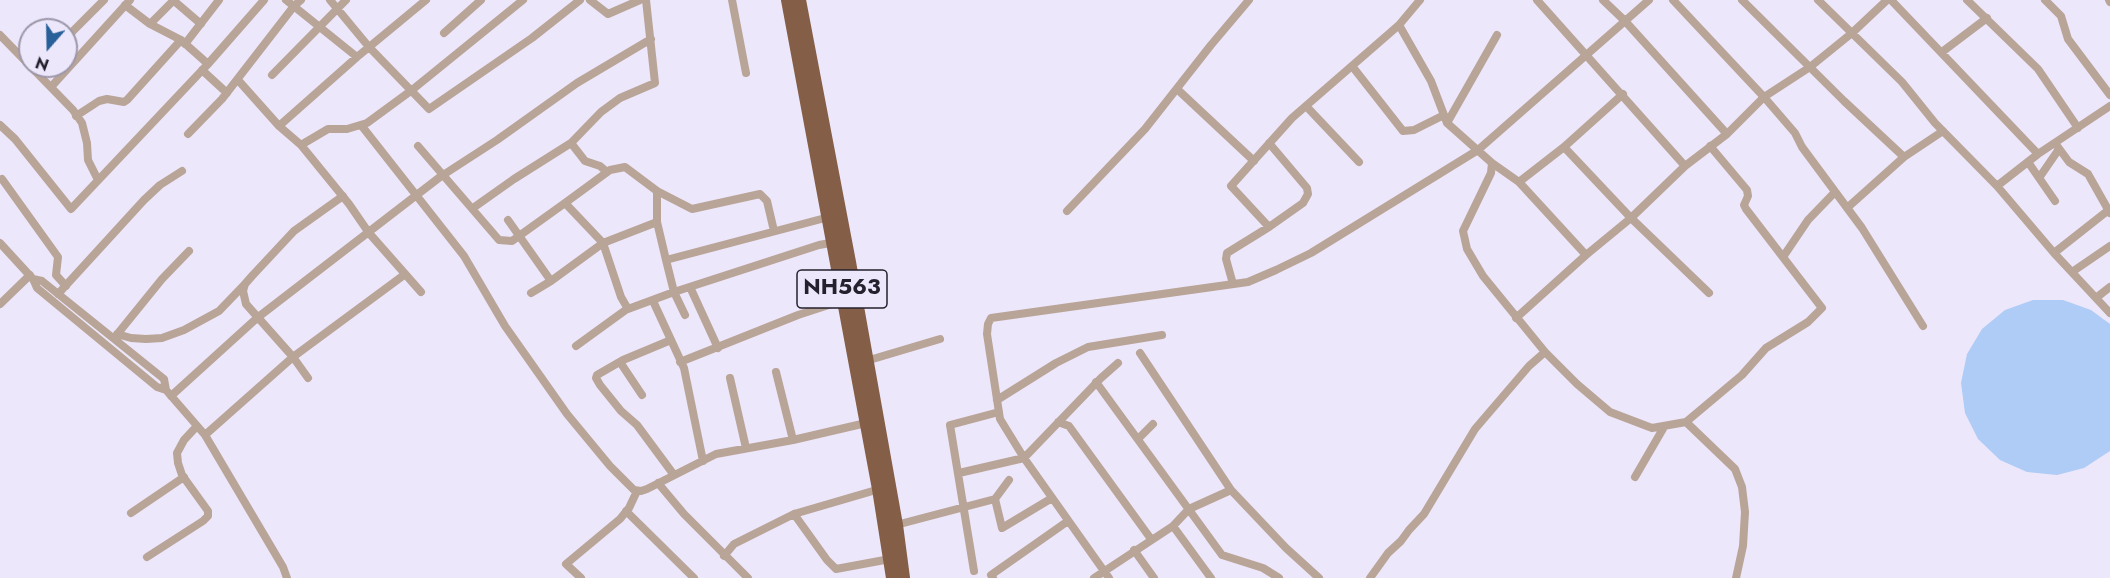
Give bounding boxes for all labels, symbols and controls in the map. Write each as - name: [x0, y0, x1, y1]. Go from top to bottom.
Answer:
- north arrow: [18, 18, 78, 78]
- text: N: [32, 51, 52, 76]
- road number: NH563: [797, 270, 887, 308]

